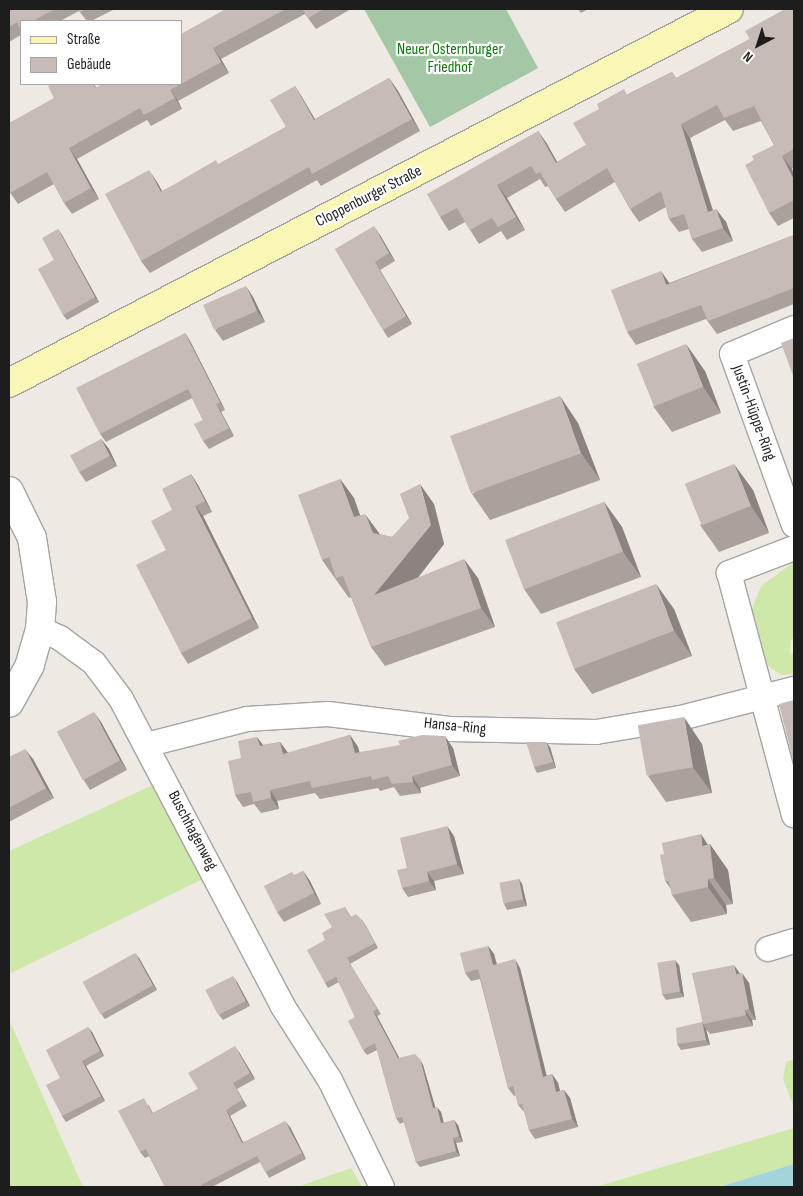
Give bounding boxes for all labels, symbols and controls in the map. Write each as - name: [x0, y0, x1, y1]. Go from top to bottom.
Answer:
- legend: [20, 20, 182, 85]
- north arrow: [733, 20, 783, 70]
- text: Straße: [67, 30, 100, 49]
- park label: Neuer Osternburger Friedhof: [397, 40, 503, 78]
- text: N: [740, 48, 756, 66]
- text: Gebäude: [67, 55, 111, 74]
- street label: Cloppenburger Straße: [313, 162, 425, 232]
- street label: Justin-Hüppe-Ring: [727, 363, 779, 463]
- street label: Hansa-Ring: [423, 714, 487, 740]
- street label: Buschhagenweg: [163, 788, 221, 874]

